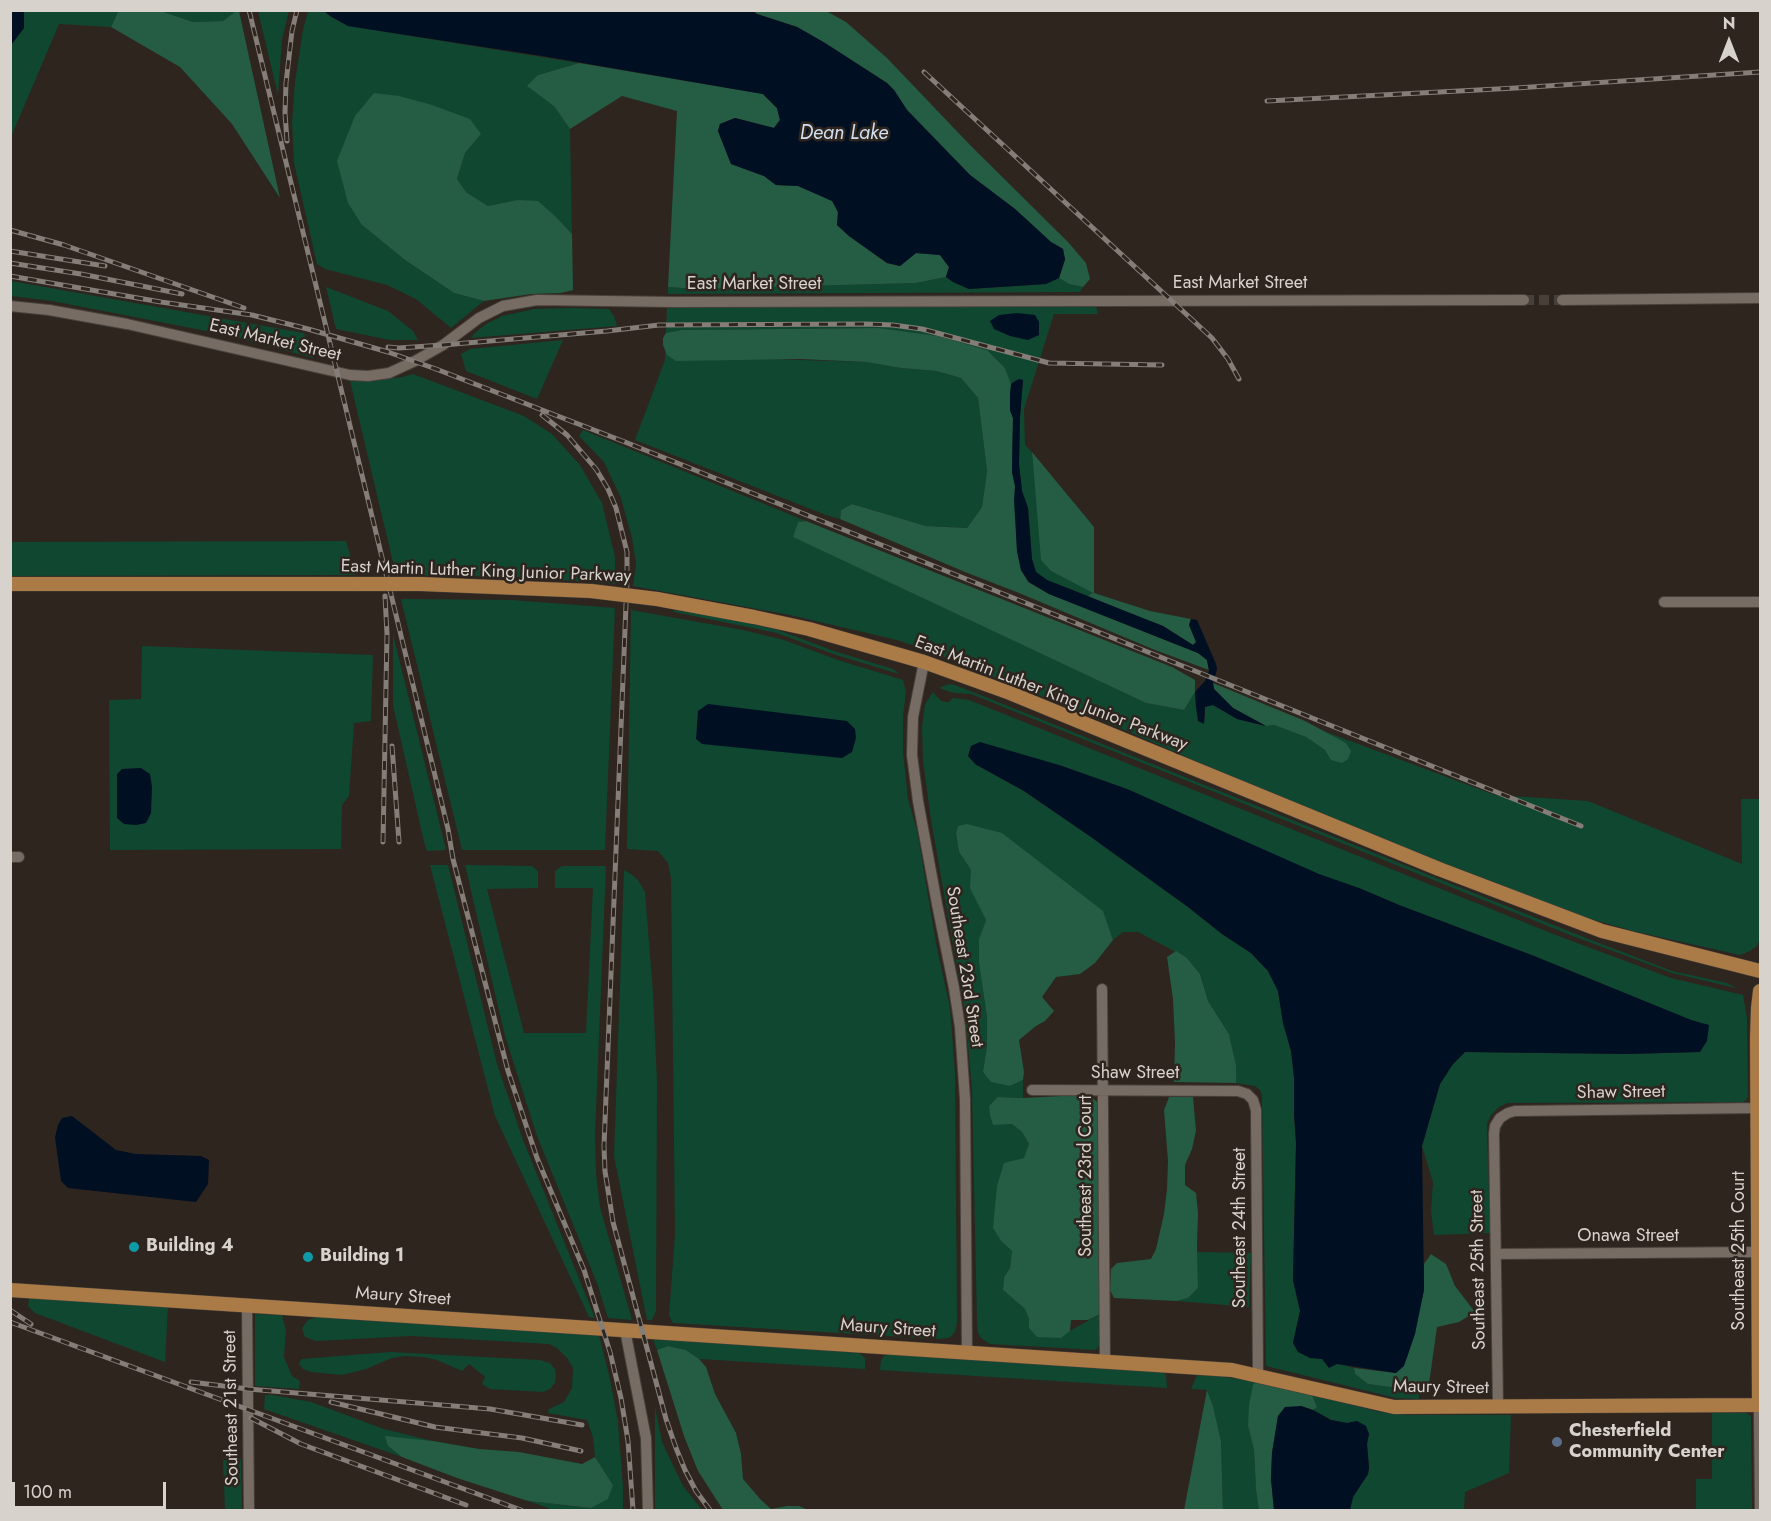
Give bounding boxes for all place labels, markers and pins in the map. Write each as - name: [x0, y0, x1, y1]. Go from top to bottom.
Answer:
- place label: Building 4: [146, 1236, 233, 1258]
- marker: Building 4: [127, 1240, 141, 1254]
- place label: Building 1: [320, 1246, 404, 1268]
- marker: Building 1: [301, 1250, 315, 1264]
- place label: Chesterfield Community Center: [1569, 1421, 1725, 1464]
- marker: Chesterfield Community Center: [1550, 1435, 1564, 1449]

